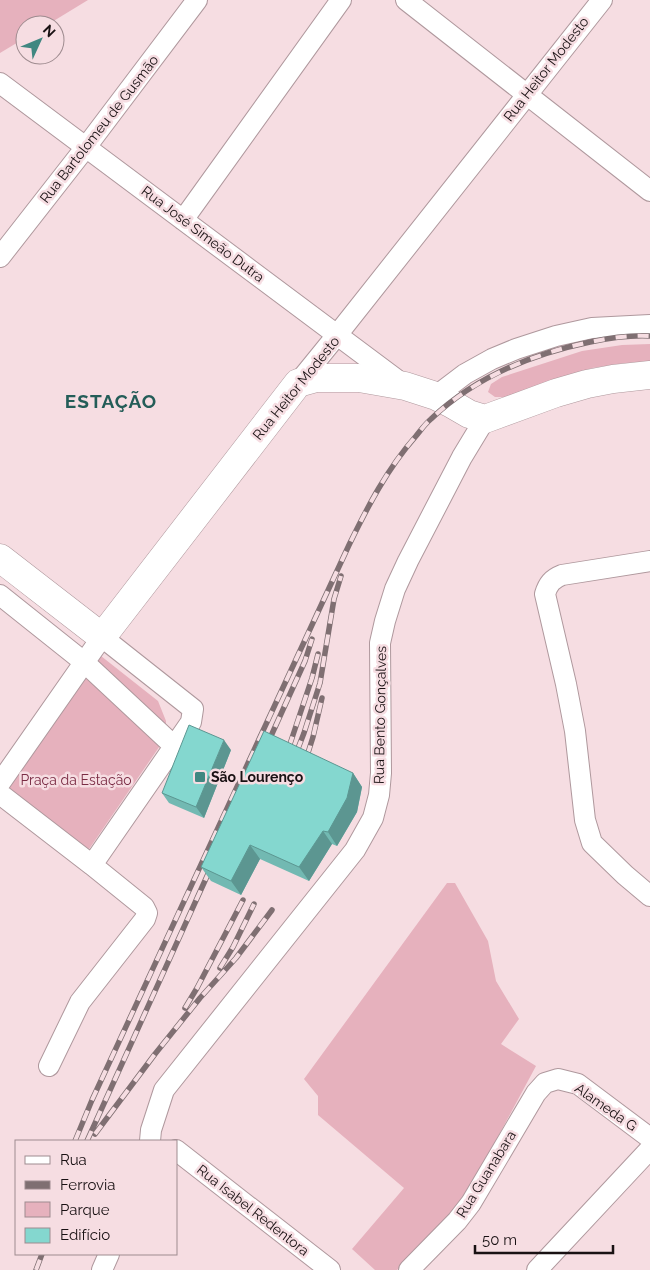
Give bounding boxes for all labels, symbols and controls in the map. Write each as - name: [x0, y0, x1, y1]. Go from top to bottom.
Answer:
- street label: Rua Heitor Modesto: [500, 14, 592, 124]
- north arrow: [15, 15, 65, 65]
- text: N: [40, 22, 59, 40]
- street label: Rua Bartolomeu de Gusmão: [36, 52, 162, 206]
- street label: Rua José Simeão Dutra: [139, 183, 267, 285]
- street label: Rua Heitor Modesto: [249, 333, 343, 443]
- district label: ESTAÇÃO: [65, 390, 157, 412]
- street label: Rua Bento Gonçalves: [371, 646, 389, 784]
- place label: São Lourenço: [211, 769, 304, 785]
- marker: São Lourenço: [193, 770, 207, 784]
- park label: Praça da Estação: [20, 772, 132, 788]
- street label: Alameda G: [572, 1080, 640, 1134]
- street label: Rua Guanabara: [453, 1128, 519, 1220]
- legend: [15, 1140, 178, 1255]
- text: Rua: [60, 1151, 87, 1169]
- street label: Rua Isabel Redentora: [194, 1161, 312, 1259]
- text: Ferrovia: [60, 1176, 116, 1194]
- text: Parque: [60, 1201, 110, 1219]
- scale bar: [475, 1222, 612, 1254]
- text: Edifício: [60, 1226, 110, 1244]
- text: 50 m: [482, 1231, 517, 1249]

